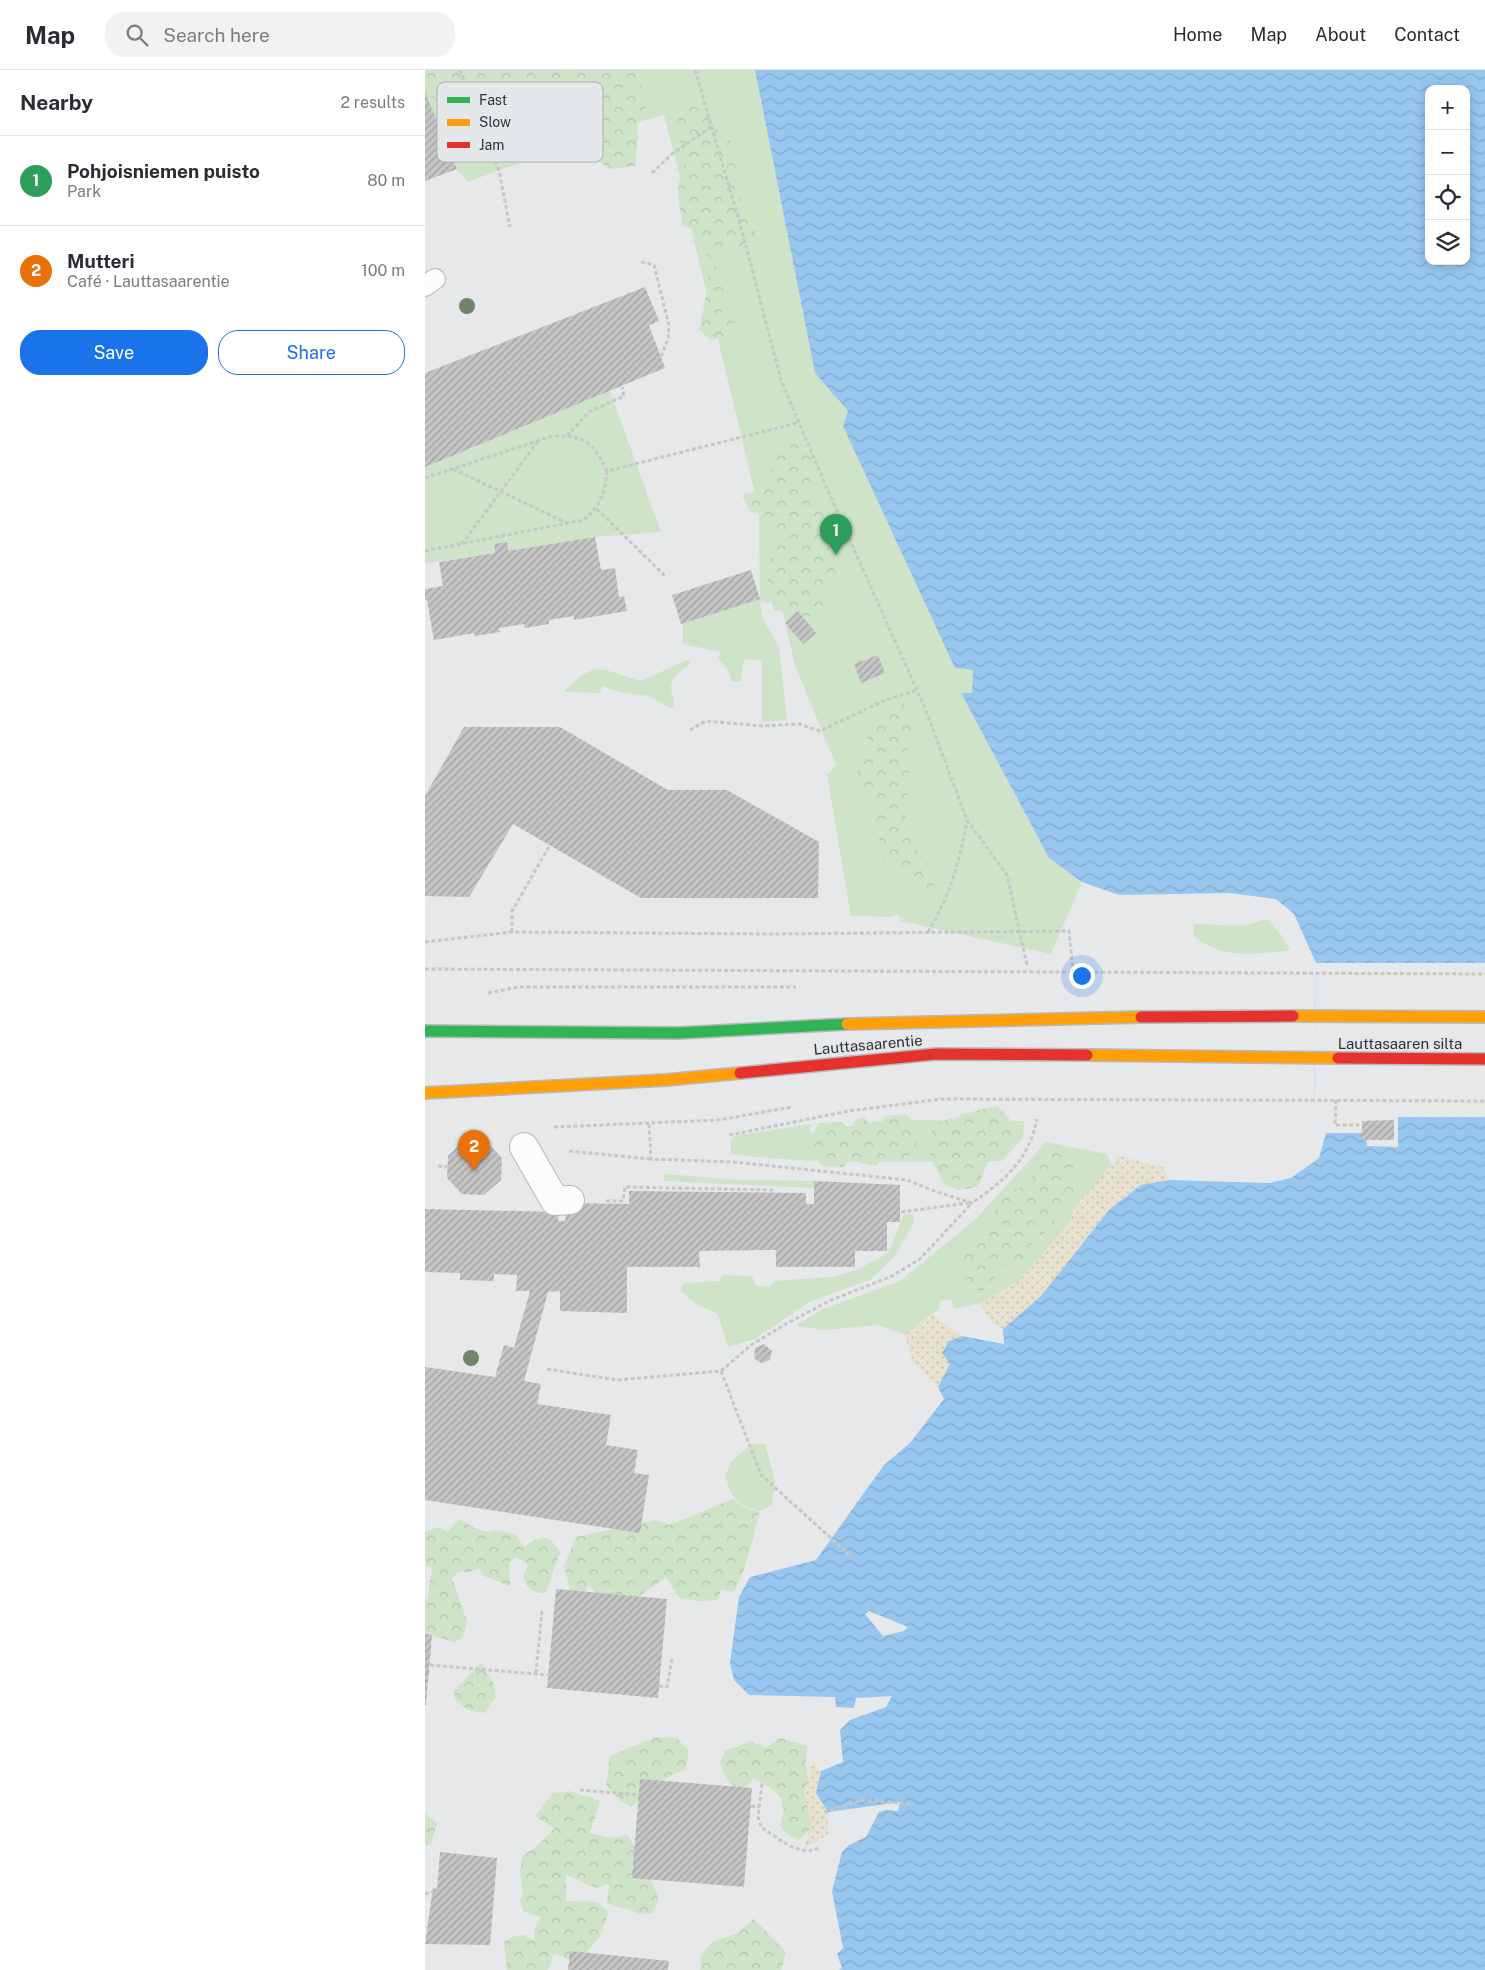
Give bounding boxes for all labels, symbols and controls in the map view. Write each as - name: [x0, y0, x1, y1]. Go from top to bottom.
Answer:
- search box: [105, 12, 455, 57]
- text: Map: [25, 21, 75, 49]
- icon: search: [123, 21, 151, 49]
- text: Search here: [163, 24, 270, 46]
- text: Home: [1173, 24, 1223, 45]
- text: Map: [1251, 24, 1287, 45]
- text: About: [1315, 24, 1366, 45]
- text: Contact: [1394, 24, 1460, 45]
- legend: [437, 82, 603, 162]
- map controls: [1425, 85, 1470, 265]
- button: +: [1425, 85, 1470, 130]
- text: Nearby: [20, 90, 93, 115]
- text: Fast: [479, 92, 507, 108]
- text: 2 results: [340, 93, 405, 112]
- text: Slow: [479, 114, 511, 130]
- button: −: [1425, 130, 1470, 175]
- text: Jam: [479, 137, 504, 153]
- text: Pohjoisniemen puisto: [67, 160, 260, 182]
- text: 1: [33, 171, 39, 190]
- text: 80 m: [367, 171, 405, 190]
- button: locate: [1425, 175, 1470, 220]
- text: Park: [67, 182, 101, 201]
- button: layers: [1425, 220, 1470, 265]
- text: Mutteri: [67, 250, 134, 272]
- text: 2: [31, 261, 41, 280]
- text: 100 m: [361, 261, 405, 280]
- text: Café · Lauttasaarentie: [67, 272, 230, 291]
- button: Save: [20, 330, 208, 375]
- button: Share: [218, 330, 405, 375]
- pin: 1: [820, 514, 852, 555]
- your location: [1069, 963, 1095, 989]
- street label: Lauttasaarentie: [813, 1031, 923, 1058]
- street label: Lauttasaaren silta: [1338, 1035, 1462, 1052]
- pin: 2: [458, 1130, 490, 1171]

